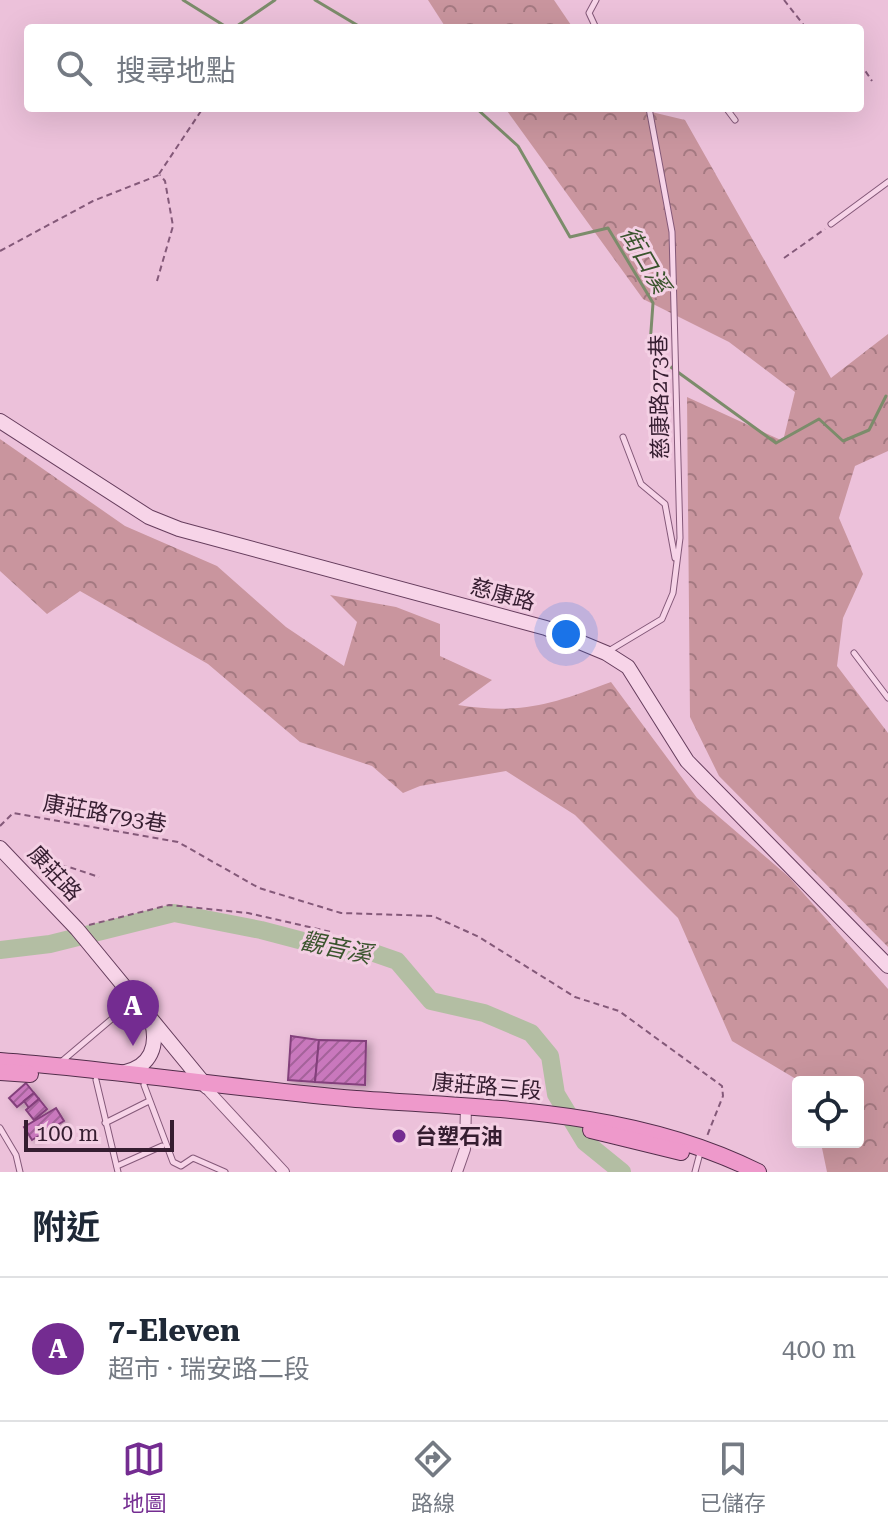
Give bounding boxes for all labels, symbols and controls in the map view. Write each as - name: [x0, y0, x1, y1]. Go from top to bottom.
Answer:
- search box: [24, 24, 864, 112]
- icon: search: [52, 46, 96, 90]
- text: 搜尋地點: [116, 53, 236, 88]
- water label: 街口溪: [615, 222, 677, 301]
- street label: 慈康路273巷: [646, 334, 673, 460]
- street label: 慈康路: [468, 574, 538, 615]
- your location: [546, 614, 586, 654]
- street label: 康莊路793巷: [41, 790, 169, 837]
- street label: 康莊路: [23, 841, 86, 906]
- water label: 觀音溪: [298, 927, 377, 970]
- pin: A: [107, 980, 159, 1046]
- street label: 康莊路三段: [431, 1069, 543, 1104]
- map controls: [792, 1076, 864, 1148]
- button: locate: [792, 1076, 864, 1148]
- scale bar: [24, 1116, 174, 1152]
- text: 100 m: [36, 1121, 99, 1146]
- place label: 台塑石油: [415, 1124, 503, 1149]
- marker: 台塑石油: [390, 1127, 408, 1145]
- text: 附近: [32, 1207, 100, 1247]
- text: 7-Eleven: [108, 1313, 240, 1348]
- text: A: [49, 1334, 67, 1364]
- text: 400 m: [782, 1334, 856, 1364]
- text: 超市 · 瑞安路二段: [108, 1354, 310, 1384]
- tab: 地圖: [122, 1437, 166, 1517]
- tab: 路線: [411, 1437, 455, 1517]
- tab: 已儲存: [700, 1437, 766, 1517]

